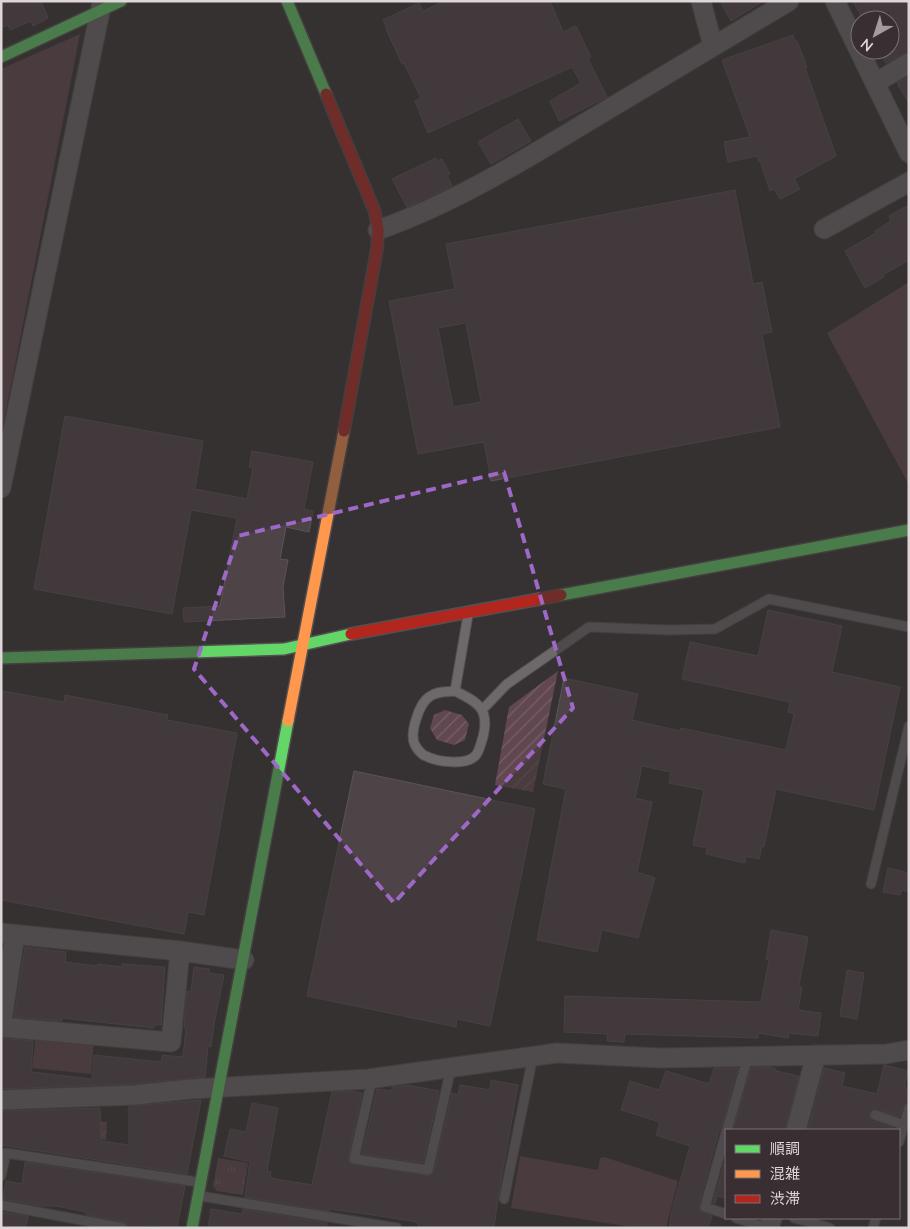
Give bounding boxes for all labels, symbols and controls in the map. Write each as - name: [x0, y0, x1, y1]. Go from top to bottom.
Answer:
- north arrow: [850, 10, 900, 60]
- text: N: [857, 35, 876, 55]
- legend: [725, 1129, 900, 1219]
- text: 順調: [770, 1139, 800, 1157]
- text: 混雑: [770, 1164, 800, 1182]
- text: 渋滞: [770, 1189, 800, 1207]

